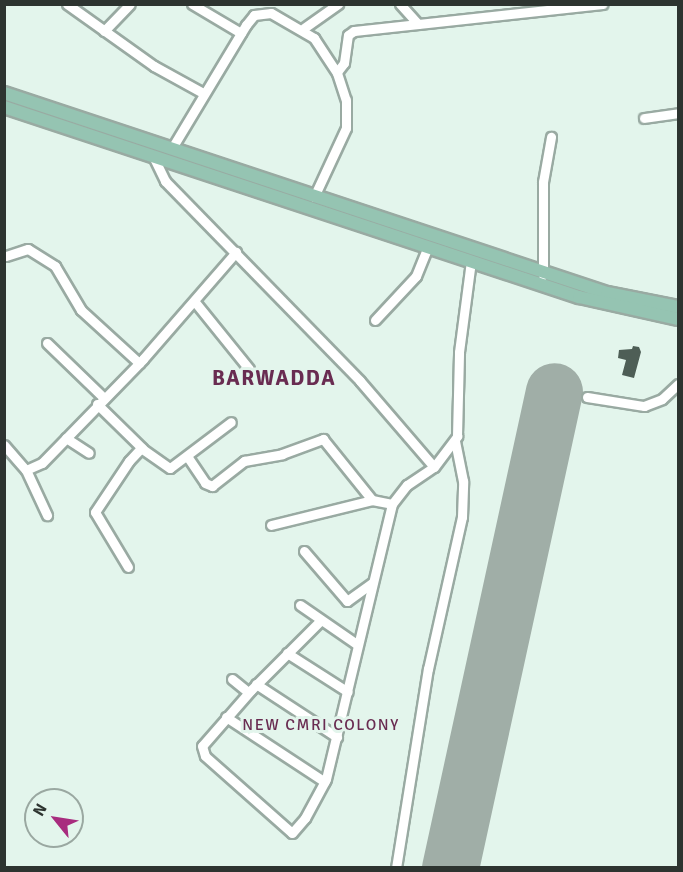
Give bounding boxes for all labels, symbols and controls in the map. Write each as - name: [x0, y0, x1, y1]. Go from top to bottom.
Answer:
- district label: BARWADDA: [212, 365, 336, 391]
- district label: NEW CMRI COLONY: [242, 715, 400, 735]
- north arrow: [24, 788, 84, 848]
- text: N: [29, 800, 52, 820]

